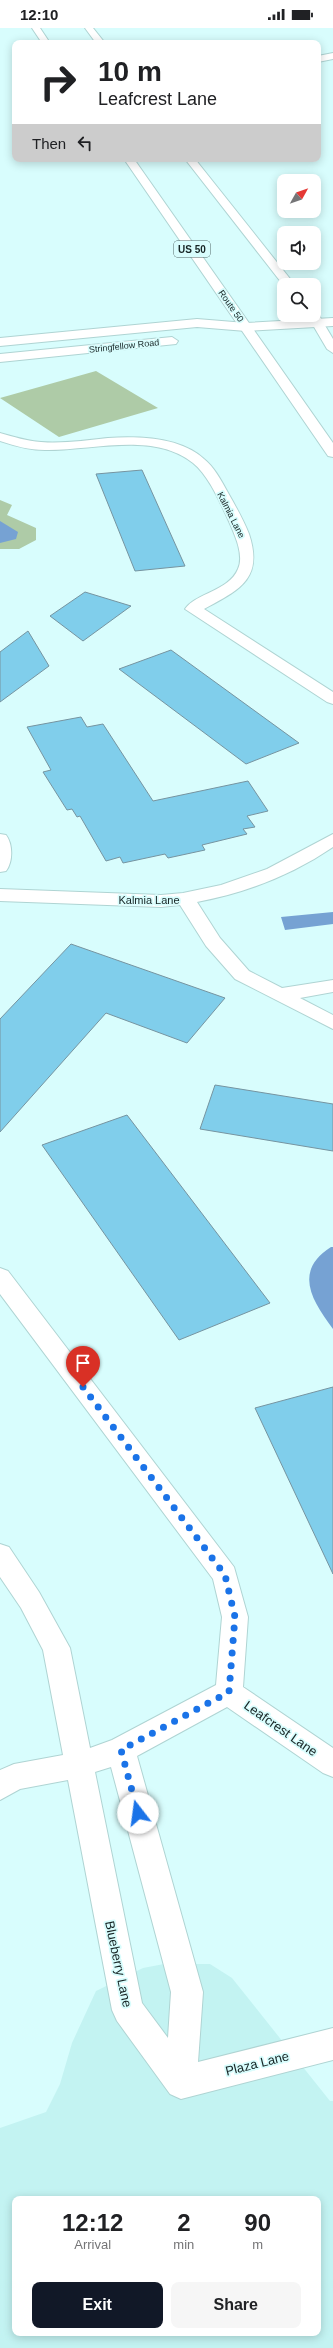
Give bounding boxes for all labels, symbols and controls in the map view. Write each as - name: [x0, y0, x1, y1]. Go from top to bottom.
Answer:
- text: 12:10: [20, 6, 58, 23]
- icon: right: [32, 56, 84, 108]
- text: 10 m: [98, 56, 162, 87]
- text: Leafcrest Lane: [98, 89, 217, 109]
- icon: left: [74, 132, 96, 154]
- text: Then: [32, 135, 66, 152]
- north arrow: [277, 174, 321, 218]
- map controls: [277, 174, 321, 322]
- button: sound: [277, 226, 321, 270]
- road number: US 50: [174, 241, 210, 257]
- button: search: [277, 278, 321, 322]
- street label: Route 50: [216, 288, 246, 324]
- street label: Stringfellow Road: [88, 337, 160, 355]
- street label: Kalmia Lane: [215, 490, 247, 540]
- street label: Kalmia Lane: [118, 894, 180, 906]
- pin: [66, 1346, 100, 1387]
- icon: arrive: [72, 1352, 94, 1374]
- street label: Leafcrest Lane: [241, 1698, 320, 1759]
- position arrow: [117, 1792, 159, 1834]
- street label: Blueberry Lane: [102, 1919, 135, 2009]
- street label: Plaza Lane: [224, 2048, 291, 2079]
- text: 12:12: [62, 2209, 123, 2236]
- text: 2: [177, 2209, 191, 2236]
- text: 90: [244, 2209, 271, 2236]
- text: Arrival: [74, 2237, 111, 2252]
- text: min: [173, 2237, 194, 2252]
- text: m: [252, 2237, 263, 2252]
- button: Exit: [32, 2282, 163, 2328]
- button: Share: [171, 2282, 301, 2328]

